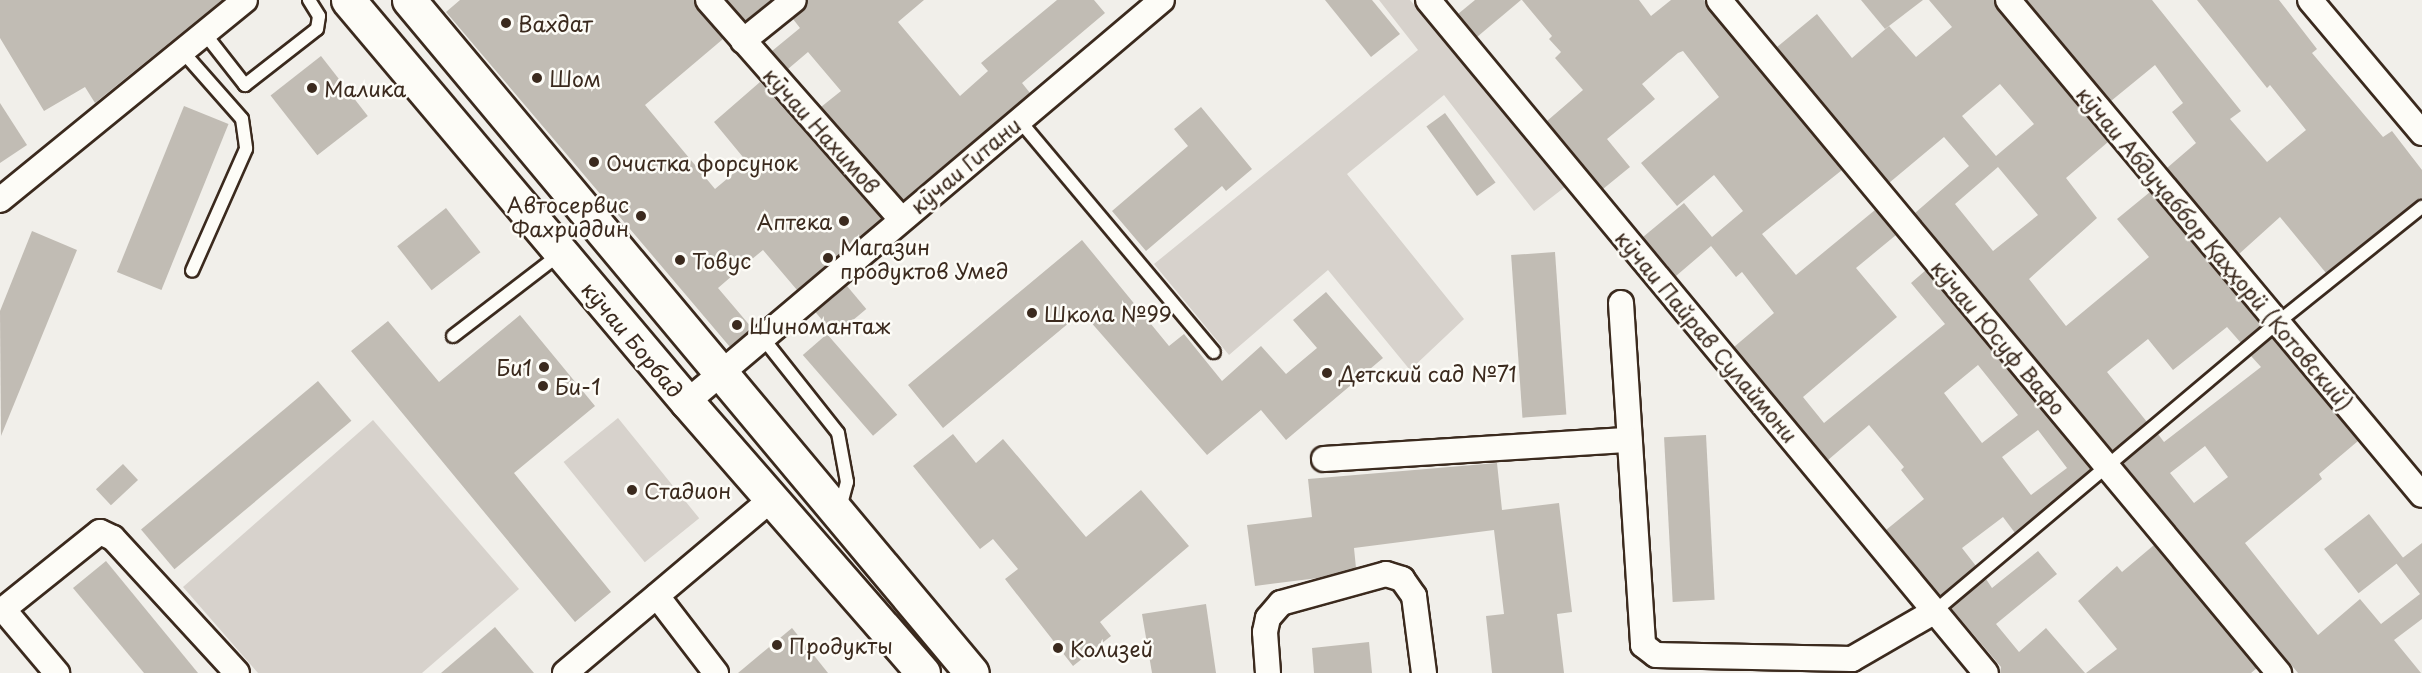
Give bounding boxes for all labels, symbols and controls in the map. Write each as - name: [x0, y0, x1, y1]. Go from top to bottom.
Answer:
- place label: Вахдат: [518, 10, 593, 36]
- marker: Вахдат: [499, 16, 513, 30]
- street label: кӯчаи Нахимов: [759, 62, 885, 198]
- place label: Шом: [549, 65, 601, 91]
- marker: Шом: [530, 71, 544, 85]
- place label: Малика: [324, 75, 406, 101]
- marker: Малика: [305, 81, 319, 95]
- street label: кӯчаи Абдуҷаббор Қаҳҳорӣ (Котовский): [2072, 81, 2358, 415]
- street label: кӯчаи Гитани: [904, 111, 1026, 219]
- place label: Очистка форсунок: [606, 149, 800, 175]
- marker: Очистка форсунок: [587, 155, 601, 169]
- place label: Автосервис Фахриддин: [507, 191, 629, 241]
- place label: Аптека: [757, 208, 832, 234]
- marker: Автосервис Фахриддин: [634, 209, 648, 223]
- marker: Аптека: [837, 214, 851, 228]
- street label: кӯчаи Пайрав Сулаймони: [1610, 224, 1804, 448]
- place label: Магазин продуктов Умед: [840, 233, 1008, 283]
- place label: Товус: [692, 247, 751, 273]
- marker: Магазин продуктов Умед: [821, 251, 835, 265]
- marker: Товус: [673, 253, 687, 267]
- street label: кӯчаи Юсуф Вафо: [1927, 254, 2071, 420]
- street label: кӯчаи Борбад: [577, 276, 689, 402]
- place label: Школа №99: [1044, 300, 1173, 326]
- marker: Школа №99: [1025, 306, 1039, 320]
- place label: Шиномантаж: [749, 312, 890, 338]
- marker: Шиномантаж: [730, 318, 744, 332]
- place label: Би1: [497, 354, 532, 380]
- marker: Би1: [537, 360, 551, 374]
- place label: Детский сад №71: [1339, 360, 1518, 386]
- marker: Детский сад №71: [1320, 366, 1334, 380]
- place label: Би-1: [555, 373, 601, 399]
- marker: Би-1: [536, 379, 550, 393]
- place label: Стадион: [644, 477, 731, 503]
- marker: Стадион: [625, 483, 639, 497]
- place label: Продукты: [789, 632, 893, 658]
- place label: Колизей: [1070, 635, 1153, 661]
- marker: Продукты: [770, 638, 784, 652]
- marker: Колизей: [1051, 641, 1065, 655]

